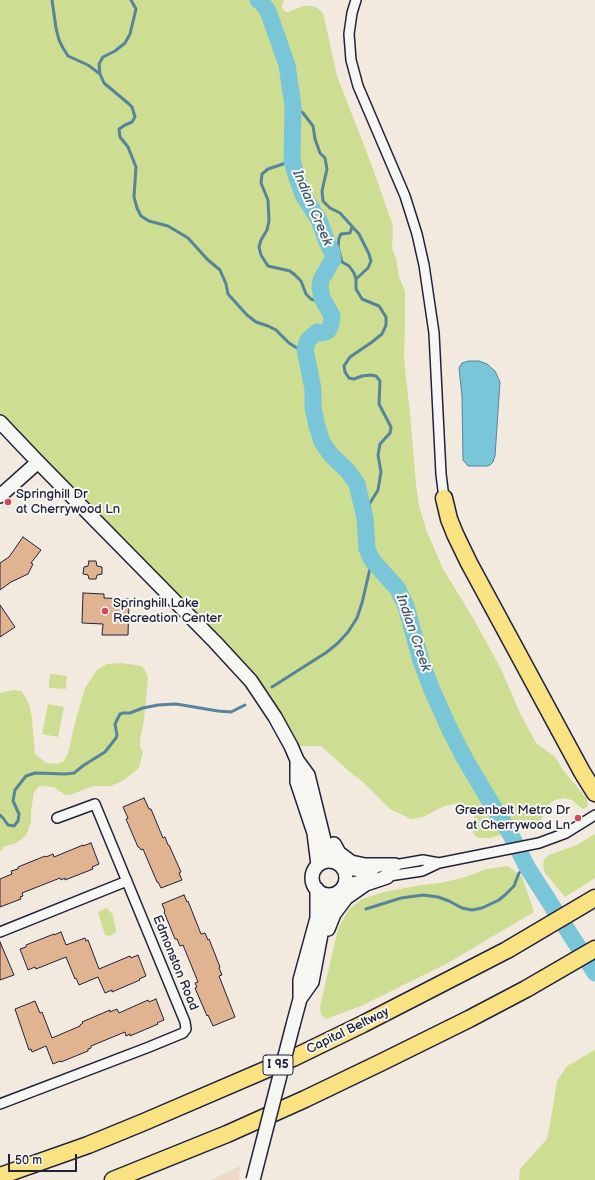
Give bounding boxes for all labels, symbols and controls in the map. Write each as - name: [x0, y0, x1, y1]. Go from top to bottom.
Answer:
- water label: Indian Creek: [288, 168, 336, 248]
- place label: Springhill Dr at Cherrywood Ln: [16, 487, 120, 518]
- marker: Springhill Dr at Cherrywood Ln: [3, 497, 13, 507]
- water label: Indian Creek: [392, 592, 434, 674]
- place label: Springhill Lake Recreation Center: [113, 596, 222, 627]
- marker: Springhill Lake Recreation Center: [100, 606, 110, 616]
- place label: Greenbelt Metro Dr at Cherrywood Ln: [455, 803, 570, 834]
- marker: Greenbelt Metro Dr at Cherrywood Ln: [573, 813, 583, 823]
- street label: Edmonston Road: [149, 913, 201, 1013]
- street label: Capital Beltway: [304, 1004, 392, 1058]
- road number: I 95: [263, 1055, 293, 1075]
- scale bar: [10, 1146, 79, 1172]
- text: 50 m: [15, 1153, 42, 1168]

